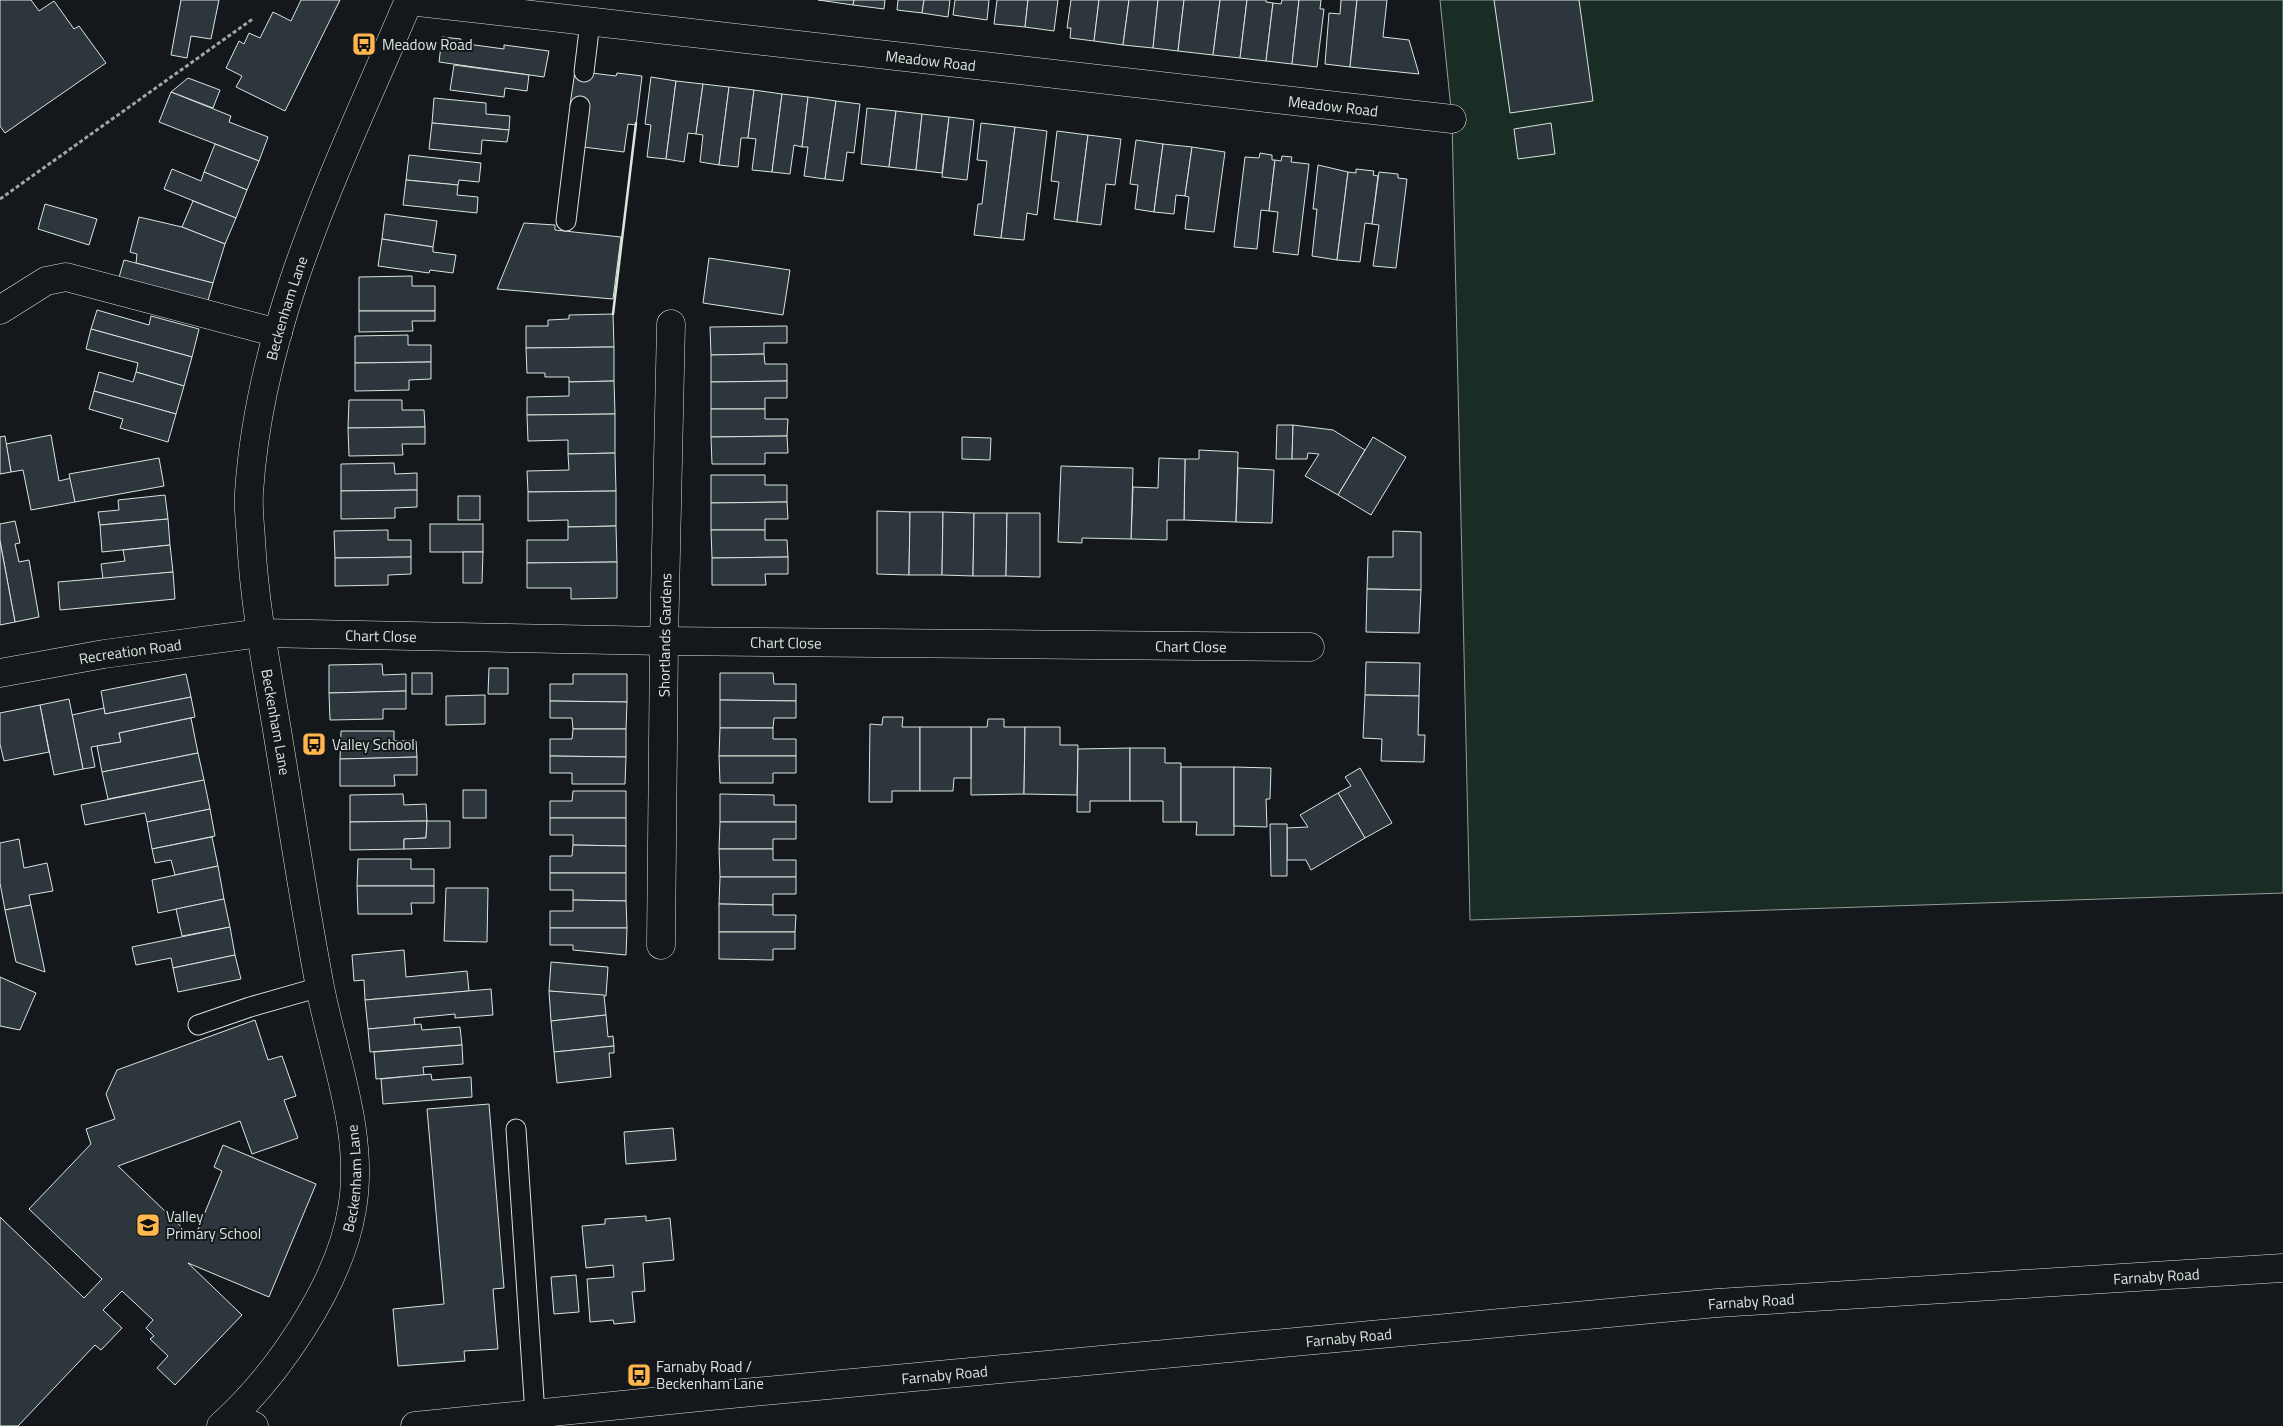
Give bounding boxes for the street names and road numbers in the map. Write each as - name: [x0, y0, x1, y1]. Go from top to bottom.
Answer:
- street label: Meadow Road: [884, 43, 977, 77]
- street label: Meadow Road: [1287, 89, 1379, 122]
- street label: Beckenham Lane: [259, 253, 313, 363]
- street label: Shortlands Gardens: [652, 573, 677, 697]
- street label: Chart Close: [345, 623, 417, 648]
- street label: Chart Close: [750, 630, 822, 654]
- street label: Recreation Road: [77, 632, 183, 670]
- street label: Chart Close: [1155, 634, 1227, 658]
- street label: Beckenham Lane: [255, 667, 297, 777]
- street label: Beckenham Lane: [336, 1123, 367, 1235]
- street label: Farnaby Road: [2112, 1262, 2200, 1290]
- street label: Farnaby Road: [1707, 1287, 1795, 1315]
- street label: Farnaby Road: [1305, 1322, 1393, 1352]
- street label: Farnaby Road: [900, 1359, 989, 1390]

